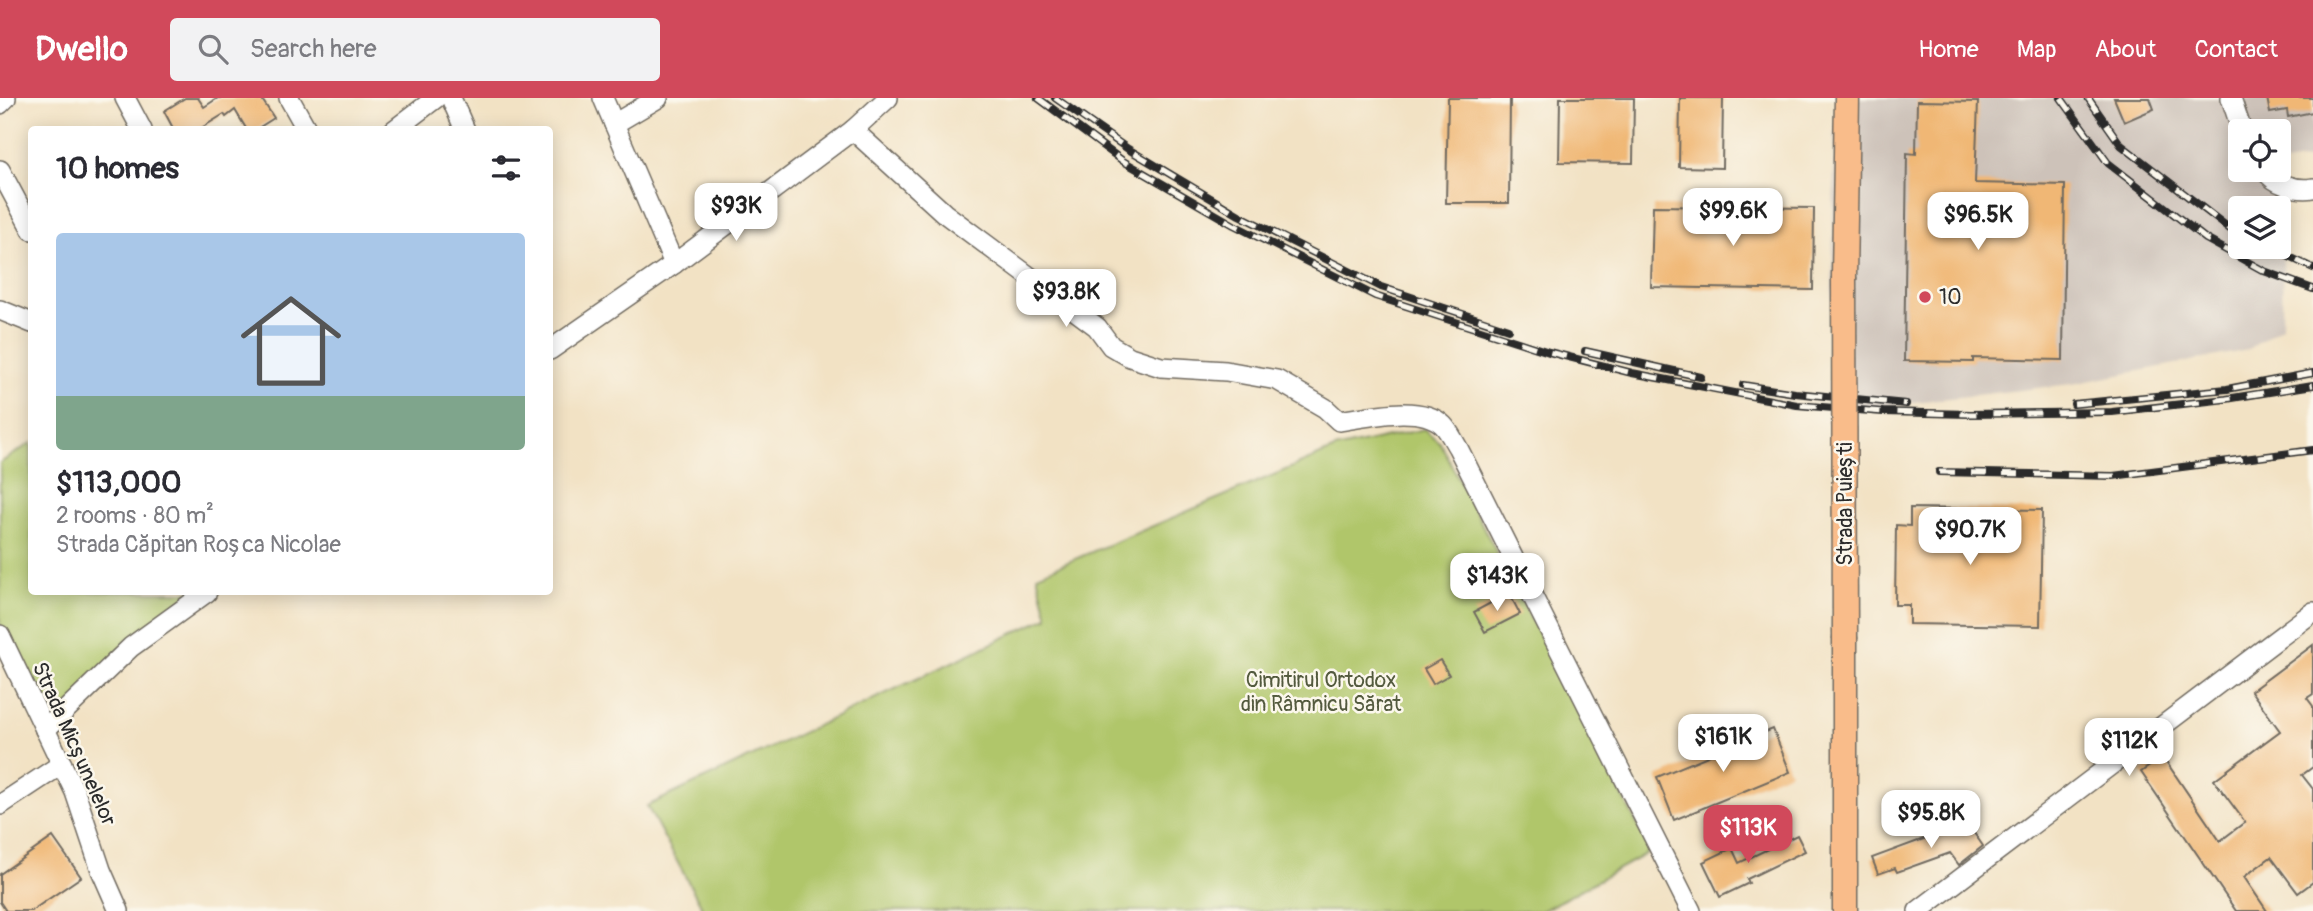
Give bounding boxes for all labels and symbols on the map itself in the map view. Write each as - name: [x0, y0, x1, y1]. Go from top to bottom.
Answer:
- pin: $93K: [695, 184, 777, 243]
- pin: $99.6K: [1676, 188, 1790, 248]
- pin: $96.5K: [1921, 192, 2035, 252]
- pin: $93.8K: [1009, 270, 1123, 329]
- place label: 10: [1939, 284, 1962, 311]
- marker: 10: [1917, 289, 1933, 305]
- street label: Strada Puiești: [1832, 442, 1859, 566]
- pin: $90.7K: [1913, 508, 2027, 567]
- pin: $143K: [1448, 554, 1546, 613]
- street label: Strada Micșunelelor: [26, 658, 122, 831]
- park label: Cimitirul Ortodox din Râmnicu Sărat: [1241, 667, 1402, 718]
- pin: $161K: [1674, 714, 1772, 774]
- pin: $112K: [2080, 718, 2178, 778]
- pin: $95.8K: [1874, 790, 1988, 850]
- pin: $113K: [1699, 806, 1797, 865]

